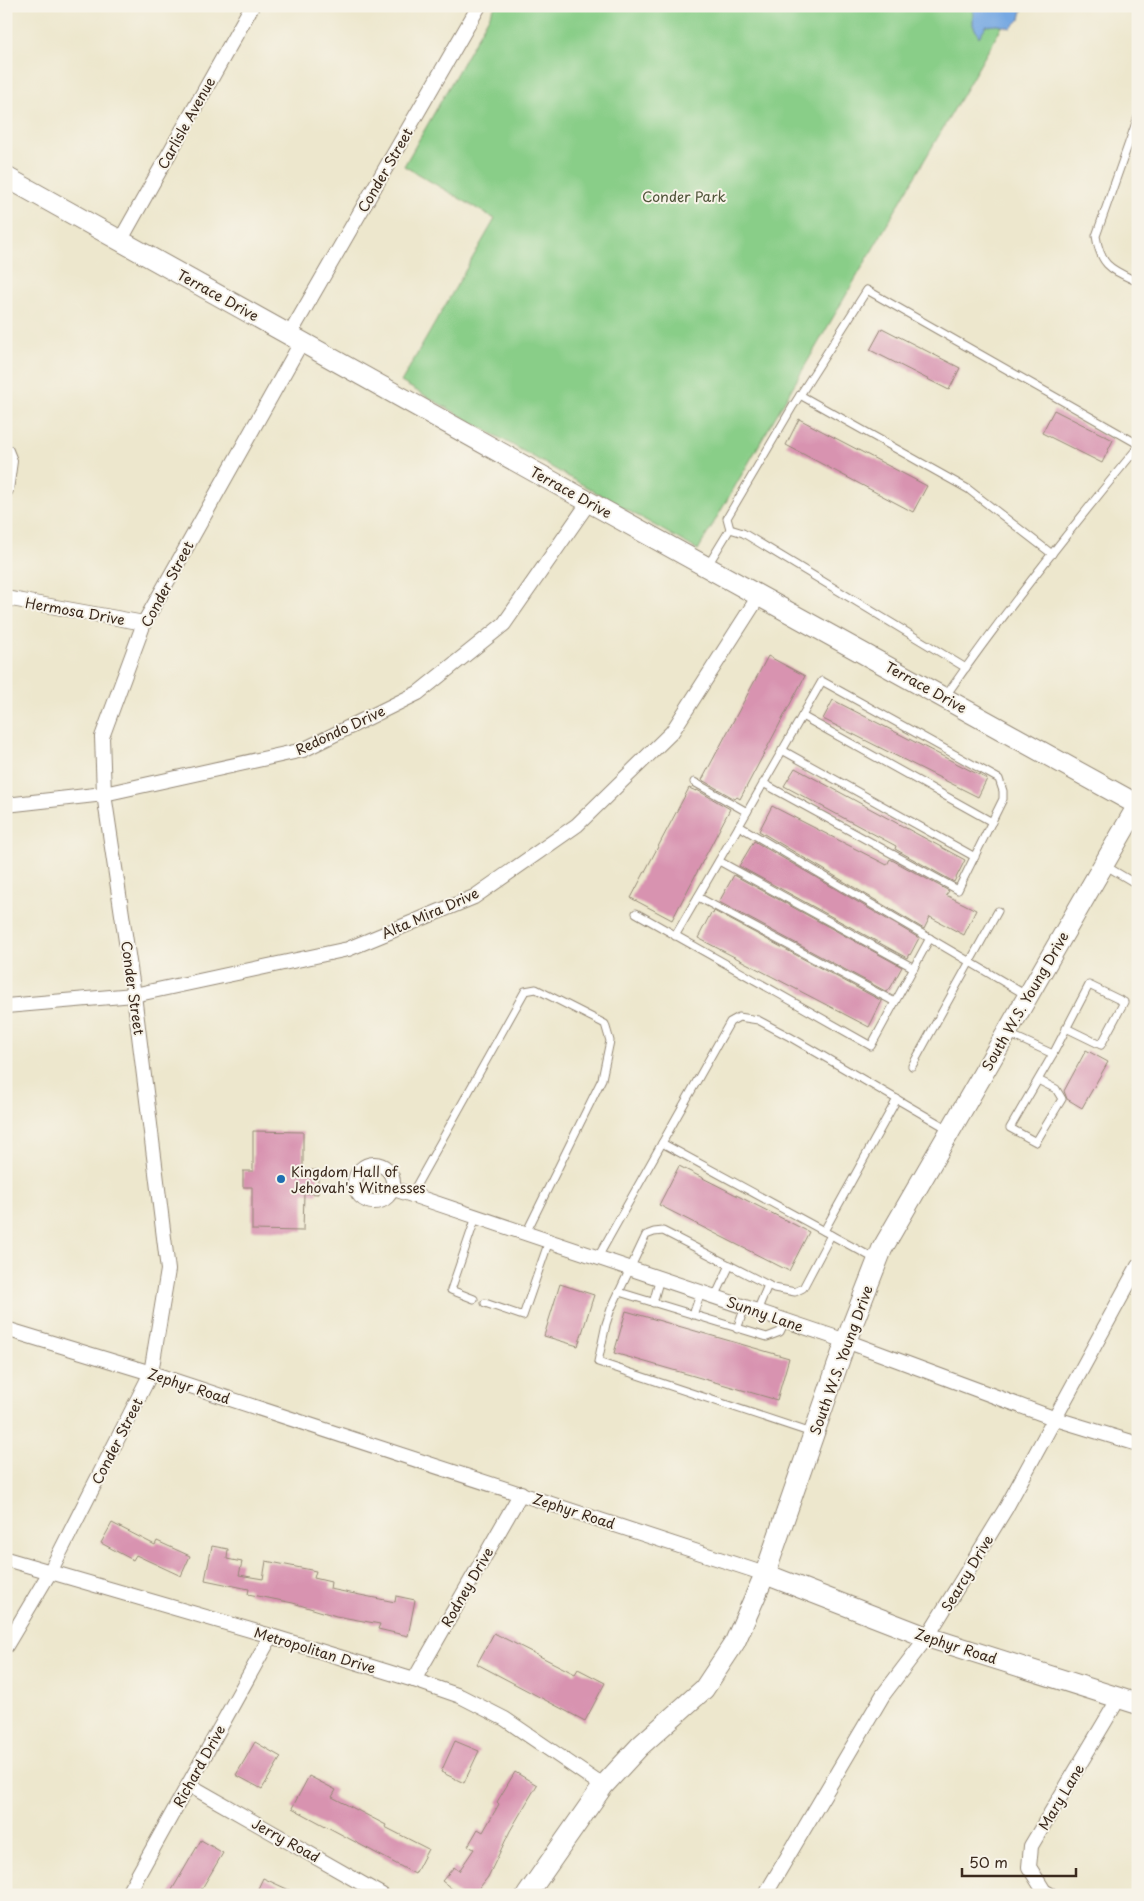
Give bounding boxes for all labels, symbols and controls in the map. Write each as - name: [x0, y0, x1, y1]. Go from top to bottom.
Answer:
- street label: Carlisle Avenue: [152, 73, 220, 173]
- street label: Conder Street: [352, 123, 418, 216]
- park label: Conder Park: [642, 186, 727, 207]
- street label: Terrace Drive: [173, 264, 263, 326]
- street label: Terrace Drive: [526, 461, 616, 523]
- street label: Conder Street: [135, 537, 199, 631]
- street label: Hermosa Drive: [24, 592, 126, 630]
- street label: Terrace Drive: [881, 656, 971, 718]
- street label: Redondo Drive: [292, 700, 388, 760]
- street label: Alta Mira Drive: [378, 882, 482, 944]
- street label: South W.S. Young Drive: [976, 927, 1074, 1075]
- street label: Conder Street: [116, 940, 150, 1037]
- place label: Kingdom Hall of Jehovah's Witnesses: [291, 1161, 426, 1198]
- marker: Kingdom Hall of Jehovah's Witnesses: [275, 1173, 287, 1185]
- street label: South W.S. Young Drive: [804, 1282, 878, 1438]
- street label: Sunny Lane: [724, 1291, 807, 1337]
- street label: Zephyr Road: [145, 1363, 233, 1409]
- street label: Conder Street: [86, 1394, 148, 1488]
- street label: Zephyr Road: [530, 1488, 618, 1534]
- street label: Searcy Drive: [936, 1530, 998, 1615]
- street label: Rodney Drive: [436, 1543, 498, 1631]
- street label: Metropolitan Drive: [252, 1621, 379, 1679]
- street label: Zephyr Road: [912, 1623, 1000, 1669]
- street label: Richard Drive: [168, 1721, 230, 1811]
- street label: Mary Lane: [1033, 1760, 1089, 1834]
- street label: Jerry Road: [248, 1813, 324, 1867]
- scale bar: [962, 1846, 1075, 1878]
- text: 50 m: [969, 1850, 1008, 1873]

